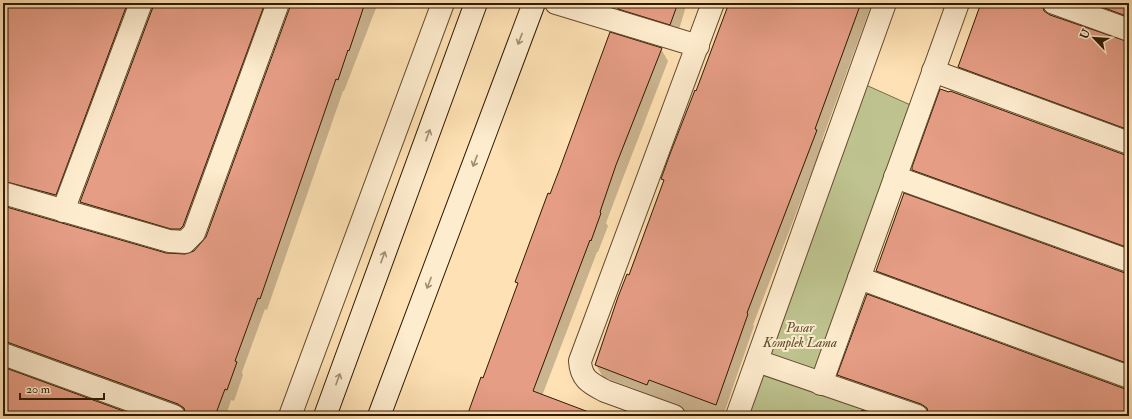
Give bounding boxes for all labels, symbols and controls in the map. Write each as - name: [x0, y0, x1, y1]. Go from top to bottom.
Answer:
- north arrow: [1074, 18, 1114, 58]
- text: U: [1078, 26, 1094, 41]
- one-way arrow: [516, 33, 524, 45]
- one-way arrow: [424, 130, 432, 142]
- one-way arrow: [470, 155, 478, 167]
- one-way arrow: [379, 252, 387, 264]
- one-way arrow: [424, 276, 432, 288]
- park label: Pasar Komplek Lama: [762, 320, 837, 351]
- one-way arrow: [335, 374, 343, 386]
- scale bar: [20, 375, 104, 401]
- text: 20 m: [26, 382, 51, 397]

